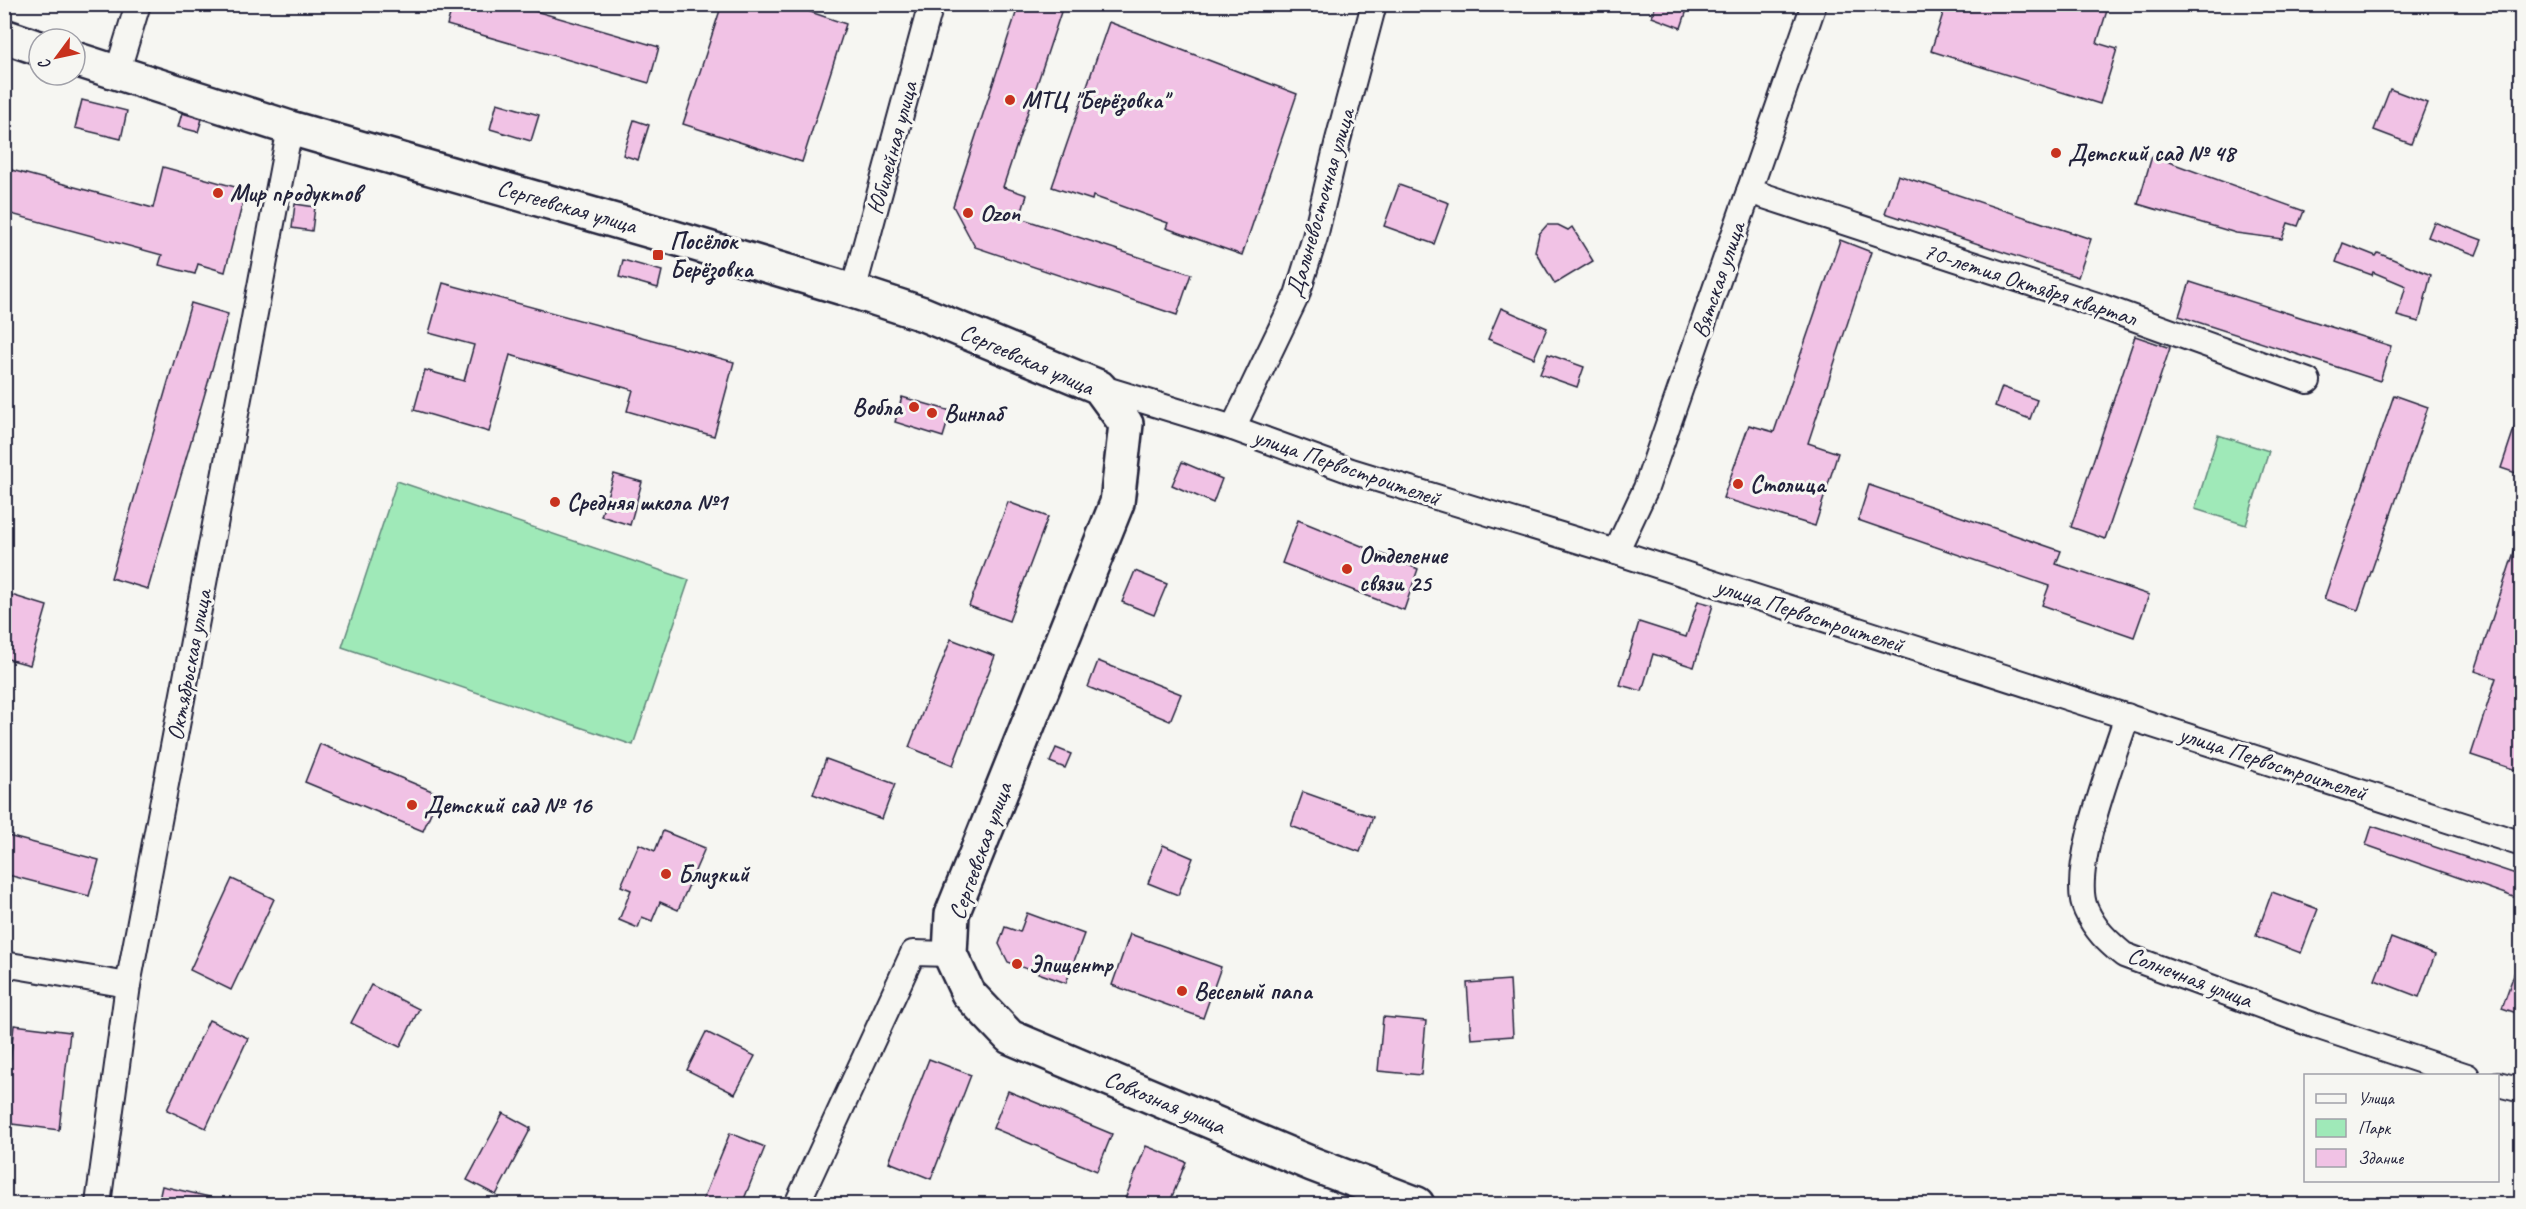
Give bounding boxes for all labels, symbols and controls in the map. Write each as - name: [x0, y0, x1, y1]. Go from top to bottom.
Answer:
- north arrow: [27, 27, 87, 87]
- text: С: [34, 54, 56, 73]
- street label: Юбилейная улица: [860, 77, 924, 218]
- place label: МТЦ "Берёзовка": [1022, 85, 1173, 116]
- marker: МТЦ "Берёзовка": [1003, 93, 1017, 107]
- street label: Дальневосточная улица: [1279, 103, 1362, 301]
- place label: Детский сад № 48: [2068, 138, 2238, 168]
- marker: Детский сад № 48: [2049, 146, 2063, 160]
- street label: Сергеевская улица: [494, 172, 641, 241]
- place label: Мир продуктов: [230, 178, 366, 208]
- marker: Мир продуктов: [211, 186, 225, 200]
- place label: Ozon: [980, 198, 1021, 228]
- marker: Ozon: [961, 206, 975, 220]
- street label: Вятская улица: [1684, 216, 1752, 342]
- place label: Посёлок Берёзовка: [670, 226, 754, 285]
- street label: 70-летия Октября квартал: [1920, 235, 2142, 333]
- marker: Посёлок Берёзовка: [651, 248, 665, 262]
- street label: Сергеевская улица: [955, 316, 1100, 402]
- place label: Вобла: [852, 392, 903, 422]
- place label: Винлаб: [944, 398, 1008, 428]
- marker: Вобла: [907, 400, 921, 414]
- marker: Винлаб: [925, 406, 939, 420]
- street label: улица Первостроителей: [1248, 420, 1446, 514]
- place label: Столица: [1750, 469, 1828, 499]
- marker: Столица: [1731, 477, 1745, 491]
- place label: Средняя школа №1: [567, 487, 730, 517]
- marker: Средняя школа №1: [548, 495, 562, 509]
- place label: Отделение связи 25: [1359, 540, 1448, 598]
- marker: Отделение связи 25: [1340, 562, 1354, 576]
- street label: улица Первостроителей: [1711, 570, 1909, 660]
- street label: Октябрьская улица: [160, 585, 219, 743]
- street label: улица Первостроителей: [2174, 718, 2372, 808]
- street label: Сергеевская улица: [941, 777, 1019, 924]
- place label: Детский сад № 16: [424, 790, 593, 820]
- marker: Детский сад № 16: [405, 798, 419, 812]
- place label: Близкий: [678, 859, 751, 890]
- marker: Близкий: [659, 867, 673, 881]
- street label: Солнечная улица: [2123, 940, 2258, 1015]
- place label: Эпицентр: [1029, 949, 1115, 979]
- marker: Эпицентр: [1010, 957, 1024, 971]
- place label: Веселый папа: [1194, 976, 1313, 1006]
- marker: Веселый папа: [1175, 984, 1189, 998]
- street label: Совхозная улица: [1100, 1063, 1231, 1141]
- legend: [2304, 1074, 2499, 1182]
- text: Улица: [2358, 1087, 2395, 1109]
- text: Парк: [2358, 1117, 2392, 1139]
- text: Здание: [2358, 1147, 2404, 1169]

